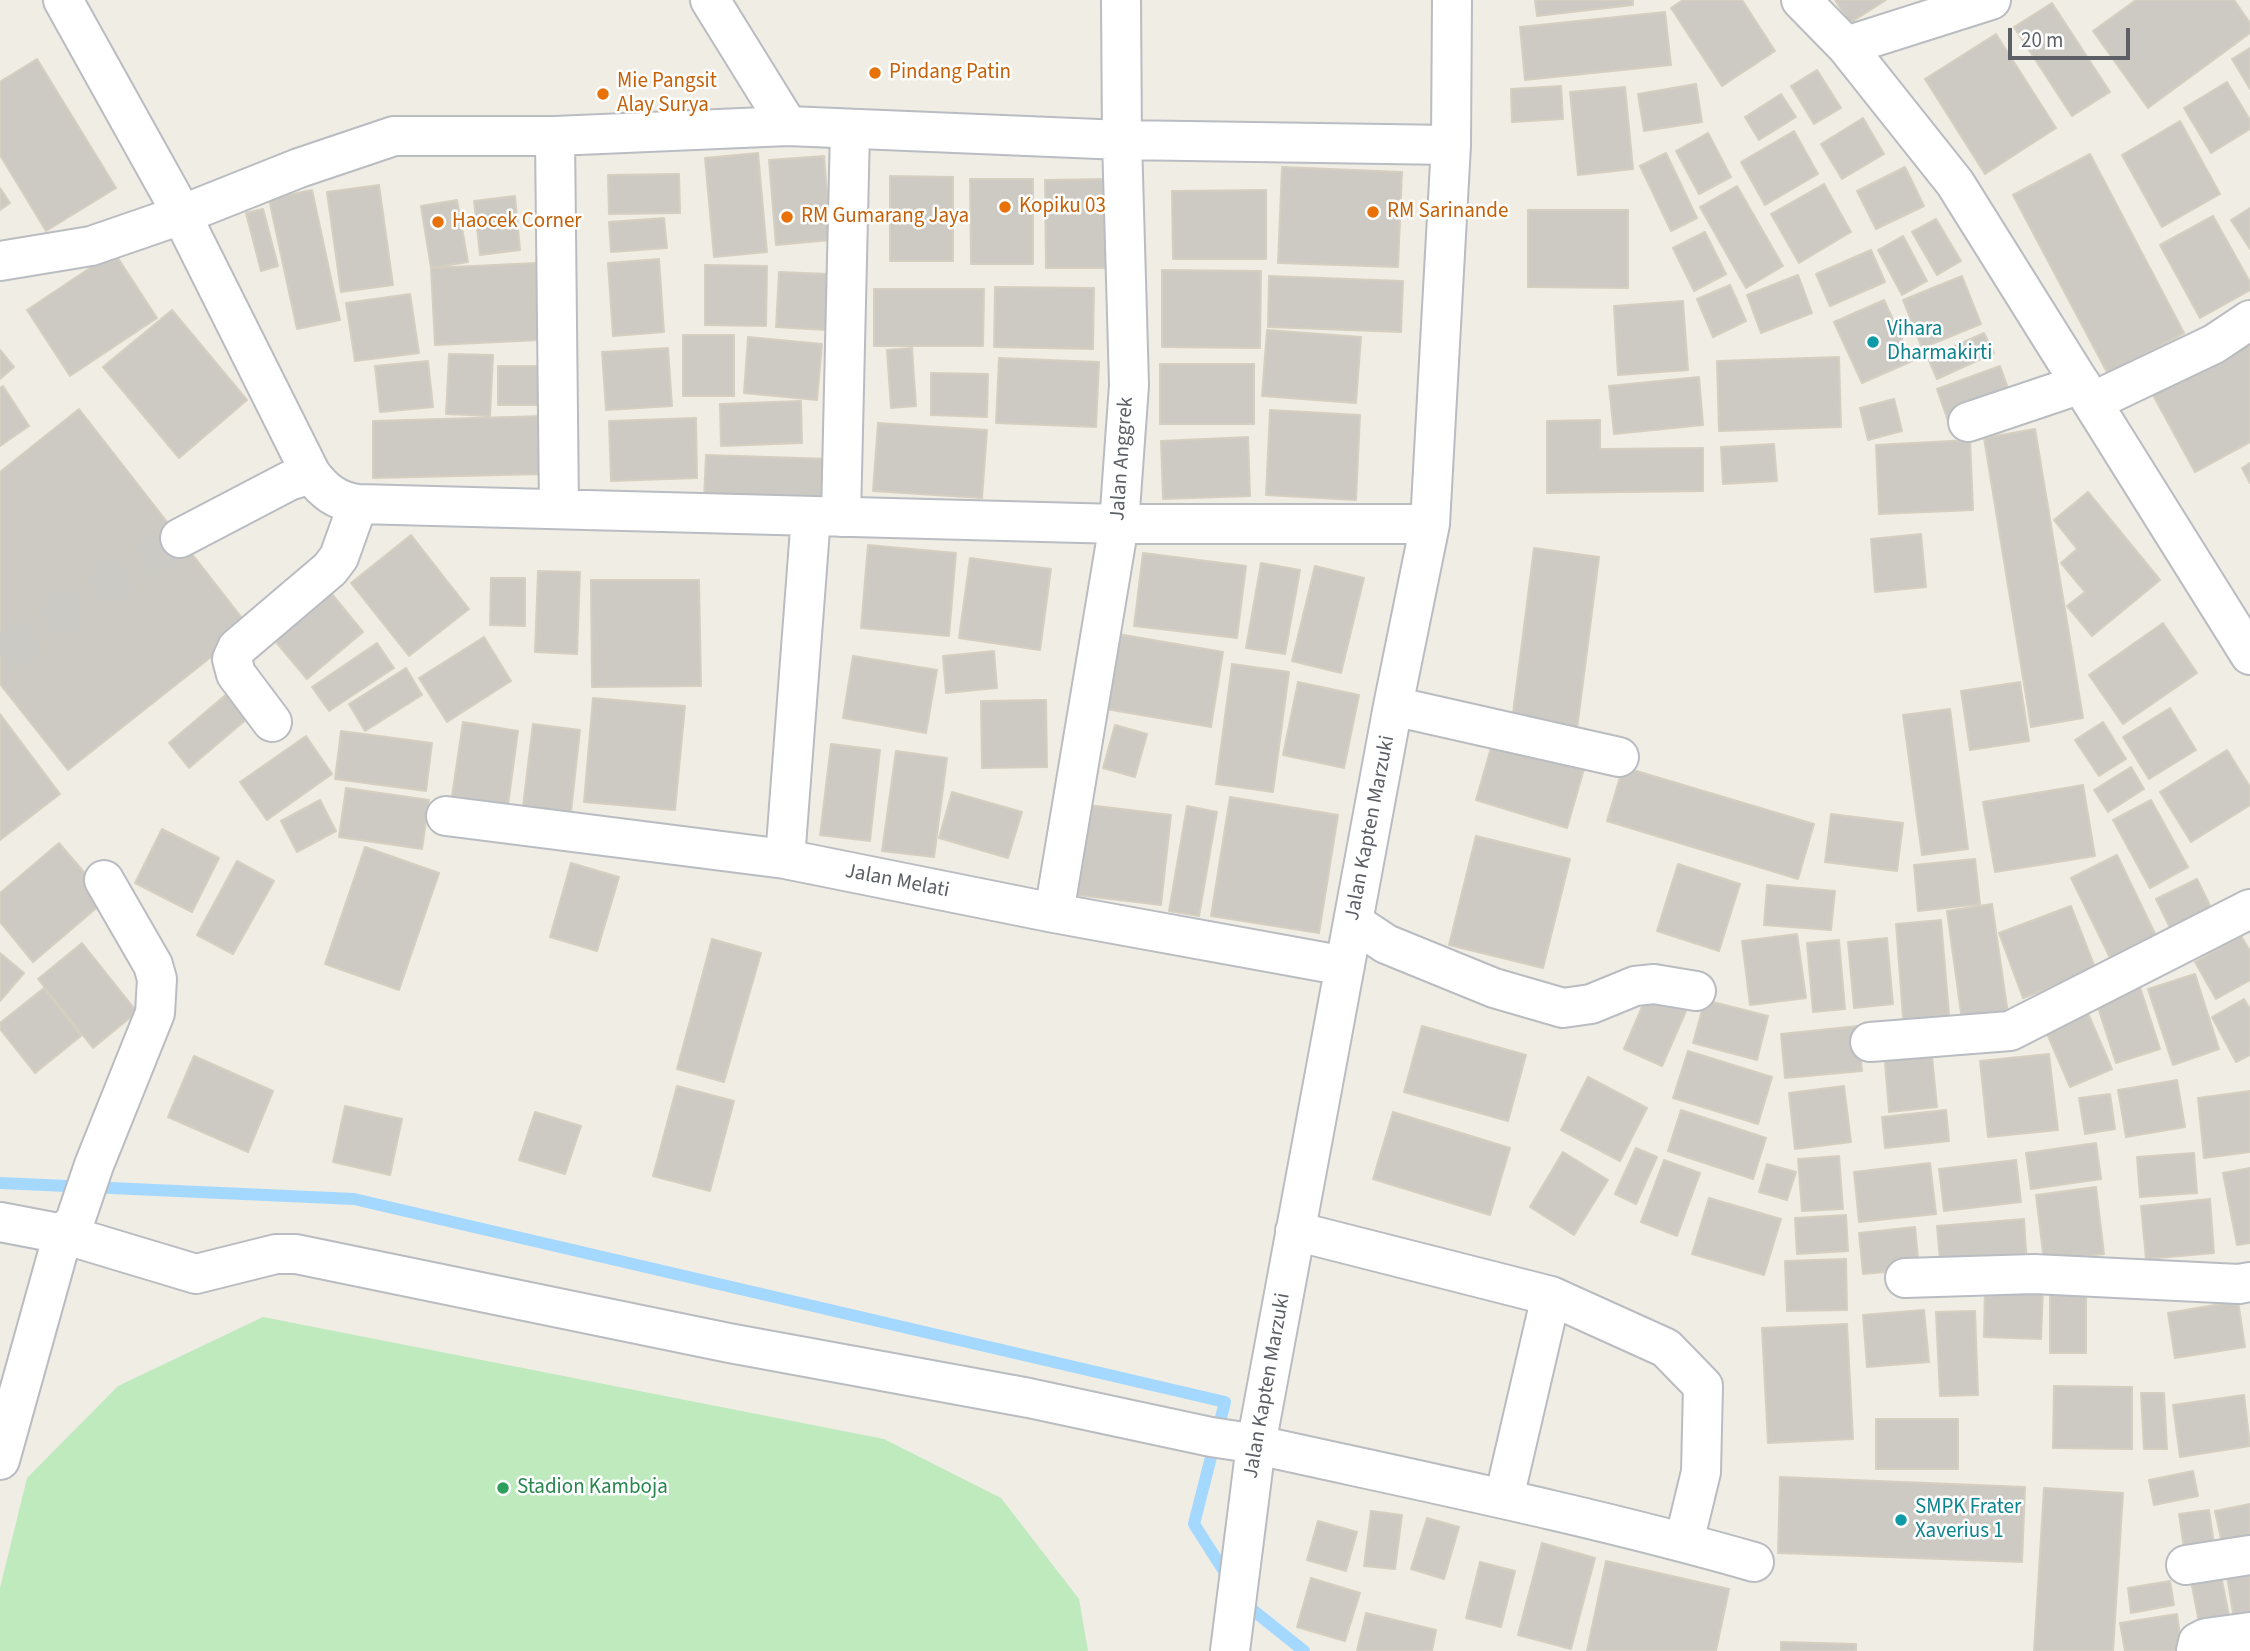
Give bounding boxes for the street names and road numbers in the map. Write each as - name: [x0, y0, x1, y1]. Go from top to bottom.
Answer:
- street label: Jalan Anggrek: [1106, 396, 1140, 522]
- street label: Jalan Kapten Marzuki: [1341, 733, 1401, 923]
- street label: Jalan Melati: [843, 860, 951, 904]
- street label: Jalan Kapten Marzuki: [1239, 1291, 1297, 1481]

